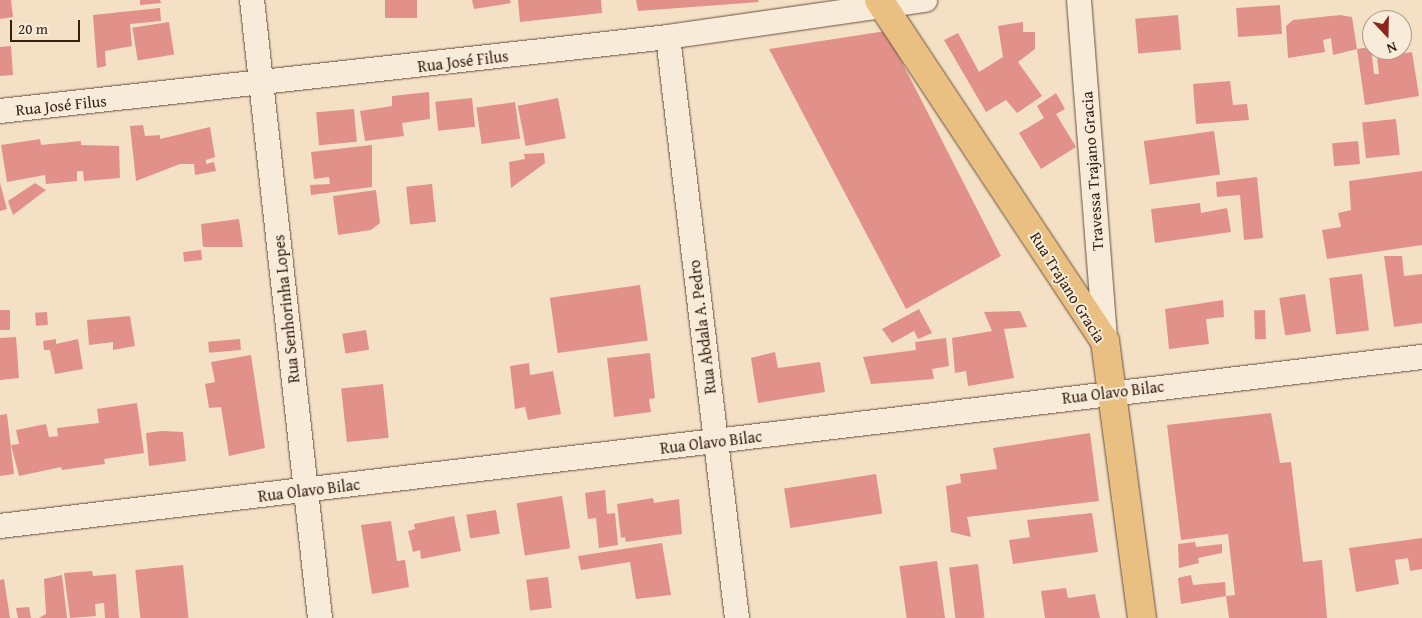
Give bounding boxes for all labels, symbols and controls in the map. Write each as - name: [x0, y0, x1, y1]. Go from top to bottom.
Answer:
- scale bar: [12, 10, 82, 42]
- north arrow: [1362, 10, 1412, 60]
- text: 20 m: [18, 18, 48, 39]
- text: N: [1384, 37, 1400, 59]
- street label: Rua José Filus: [417, 46, 509, 76]
- street label: Rua José Filus: [15, 91, 107, 119]
- street label: Travessa Trajano Gracia: [1077, 91, 1107, 251]
- street label: Rua Trajano Gracia: [1026, 228, 1110, 346]
- street label: Rua Senhorinha Lopes: [269, 234, 303, 384]
- street label: Rua Abdala A. Pedro: [684, 259, 720, 395]
- street label: Rua Olavo Bilac: [1061, 376, 1165, 408]
- street label: Rua Olavo Bilac: [659, 426, 763, 458]
- street label: Rua Olavo Bilac: [257, 474, 361, 506]

